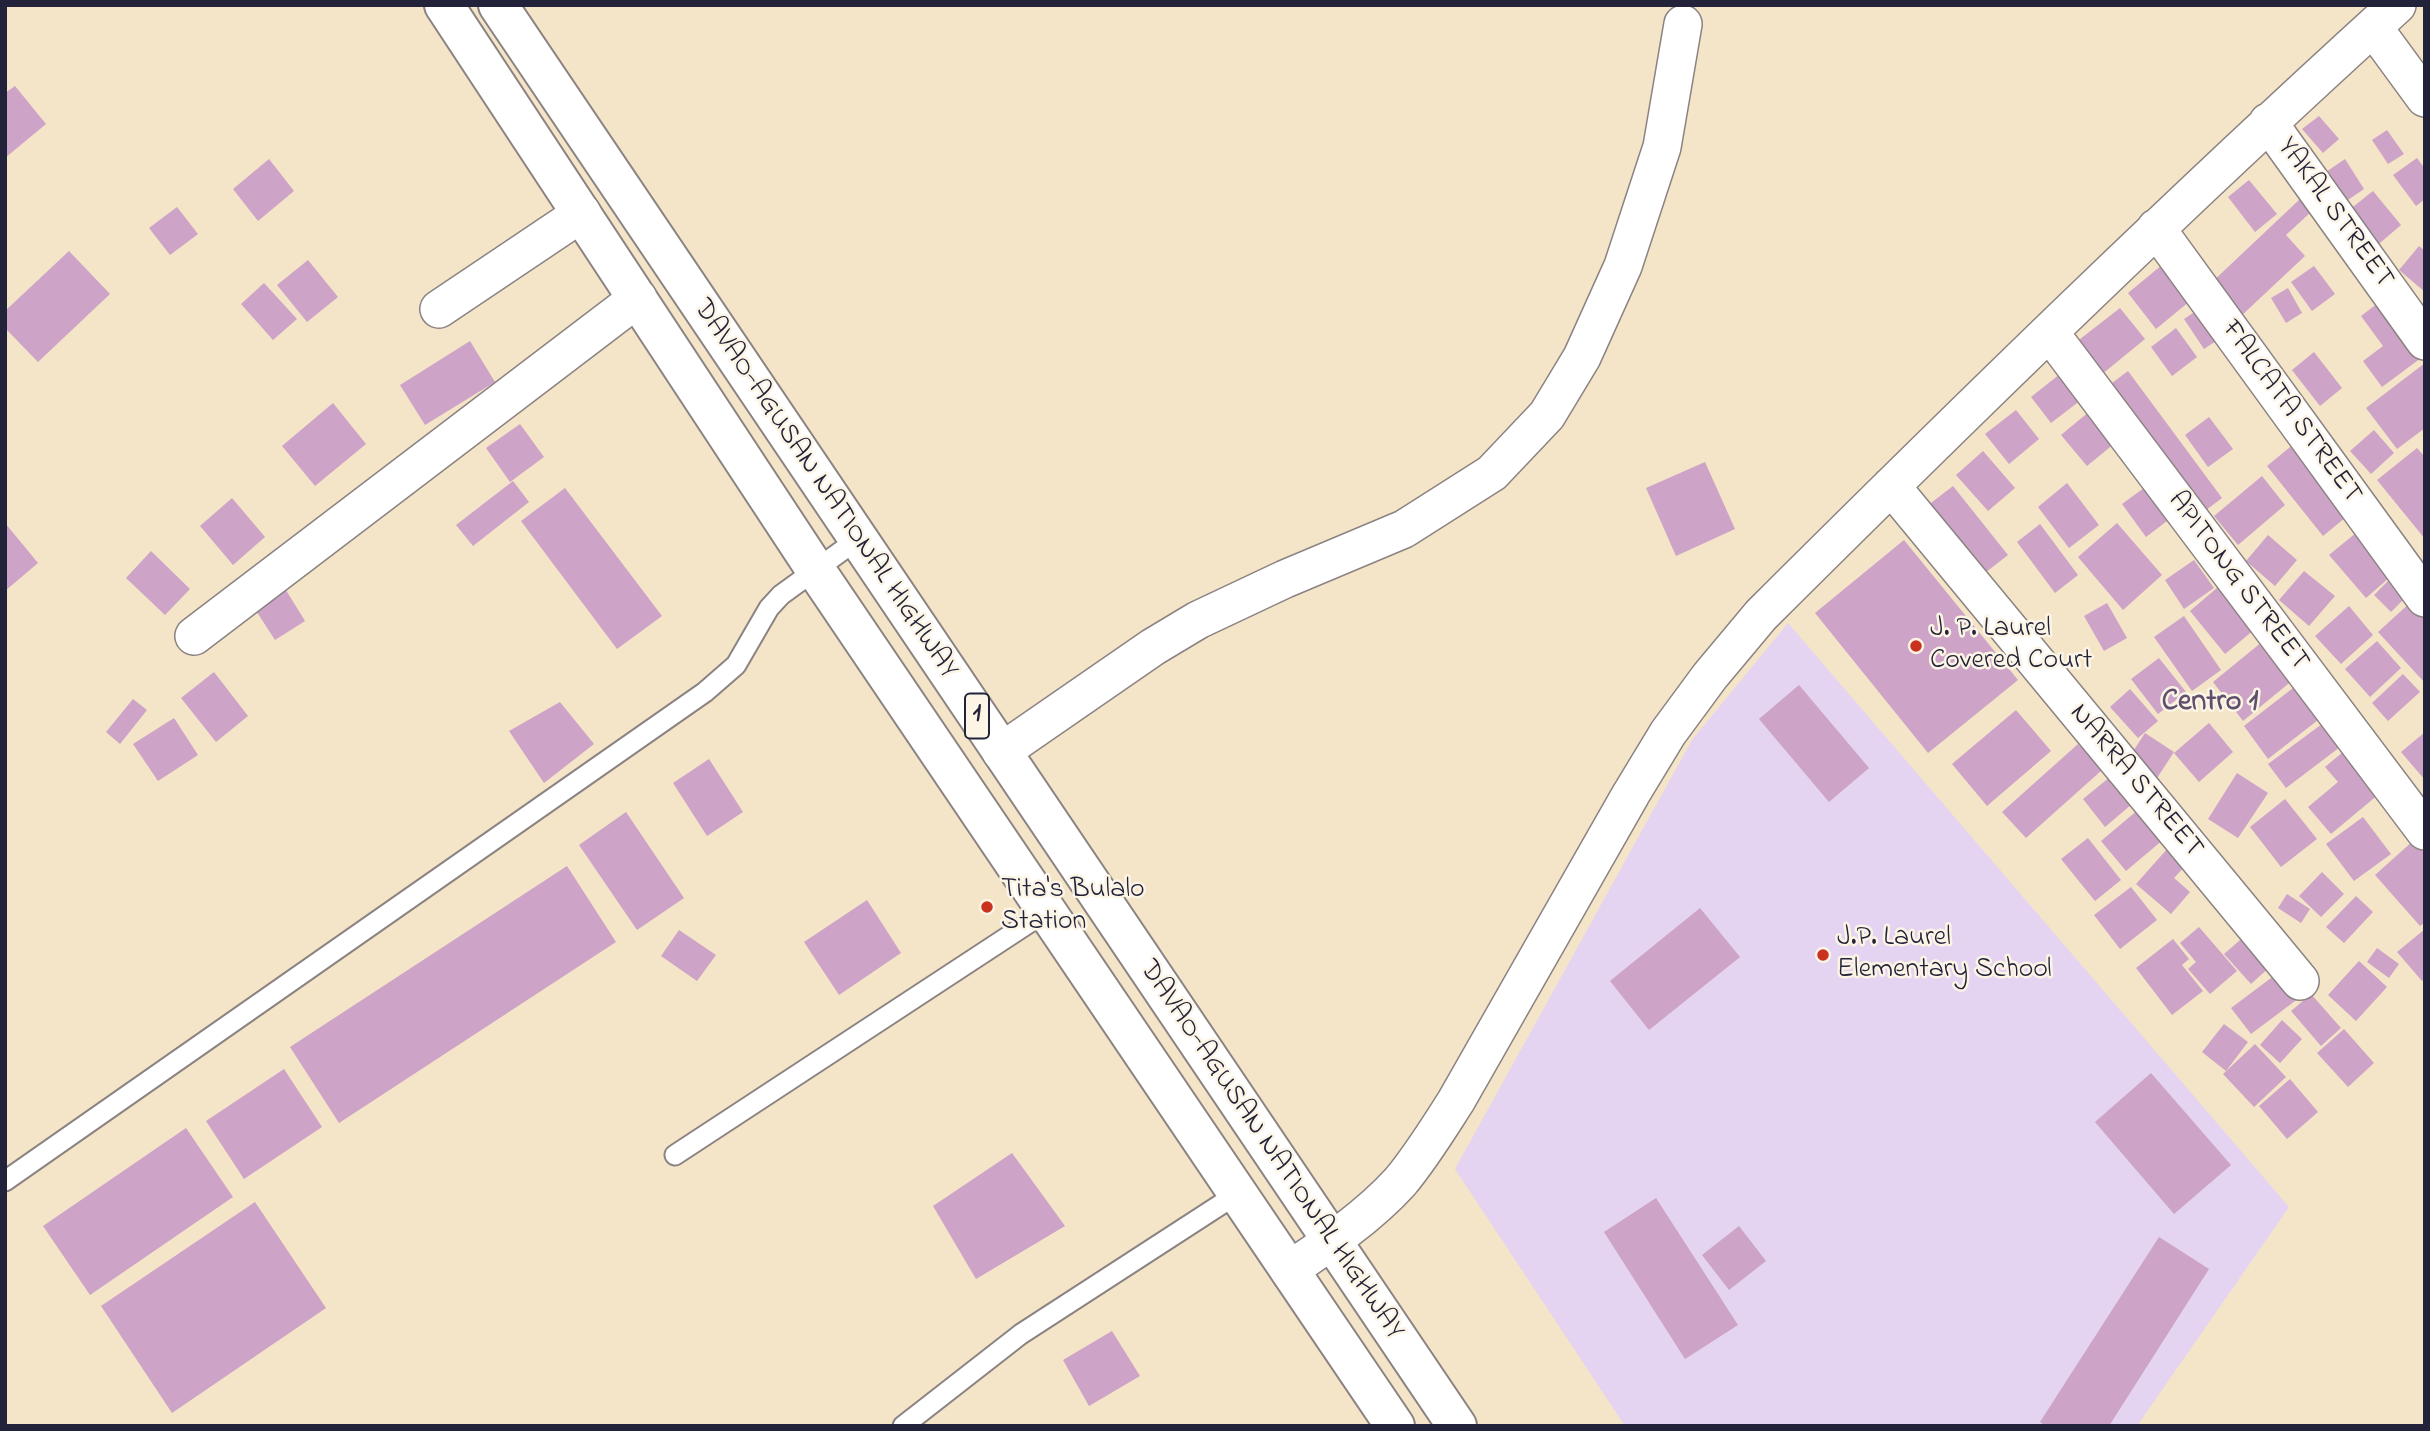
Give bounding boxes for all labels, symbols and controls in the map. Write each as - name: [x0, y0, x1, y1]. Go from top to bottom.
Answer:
- street label: YAKAL STREET: [2268, 132, 2400, 296]
- street label: DAVAO-AGUSAN NATIONAL HIGHWAY: [684, 294, 964, 686]
- street label: FALCATA STREET: [2212, 315, 2368, 511]
- street label: APITONG STREET: [2159, 486, 2315, 678]
- place label: J. P. Laurel Covered Court: [1930, 613, 2092, 679]
- marker: J. P. Laurel Covered Court: [1908, 638, 1924, 654]
- district label: Centro 1: [2162, 686, 2258, 722]
- road number: 1: [965, 694, 989, 738]
- street label: NARRA STREET: [2061, 698, 2209, 866]
- place label: Tita's Bulalo Station: [1001, 874, 1145, 940]
- marker: Tita's Bulalo Station: [979, 899, 995, 915]
- place label: J.P. Laurel Elementary School: [1837, 922, 2052, 988]
- marker: J.P. Laurel Elementary School: [1815, 947, 1831, 963]
- street label: DAVAO-AGUSAN NATIONAL HIGHWAY: [1130, 955, 1410, 1347]

